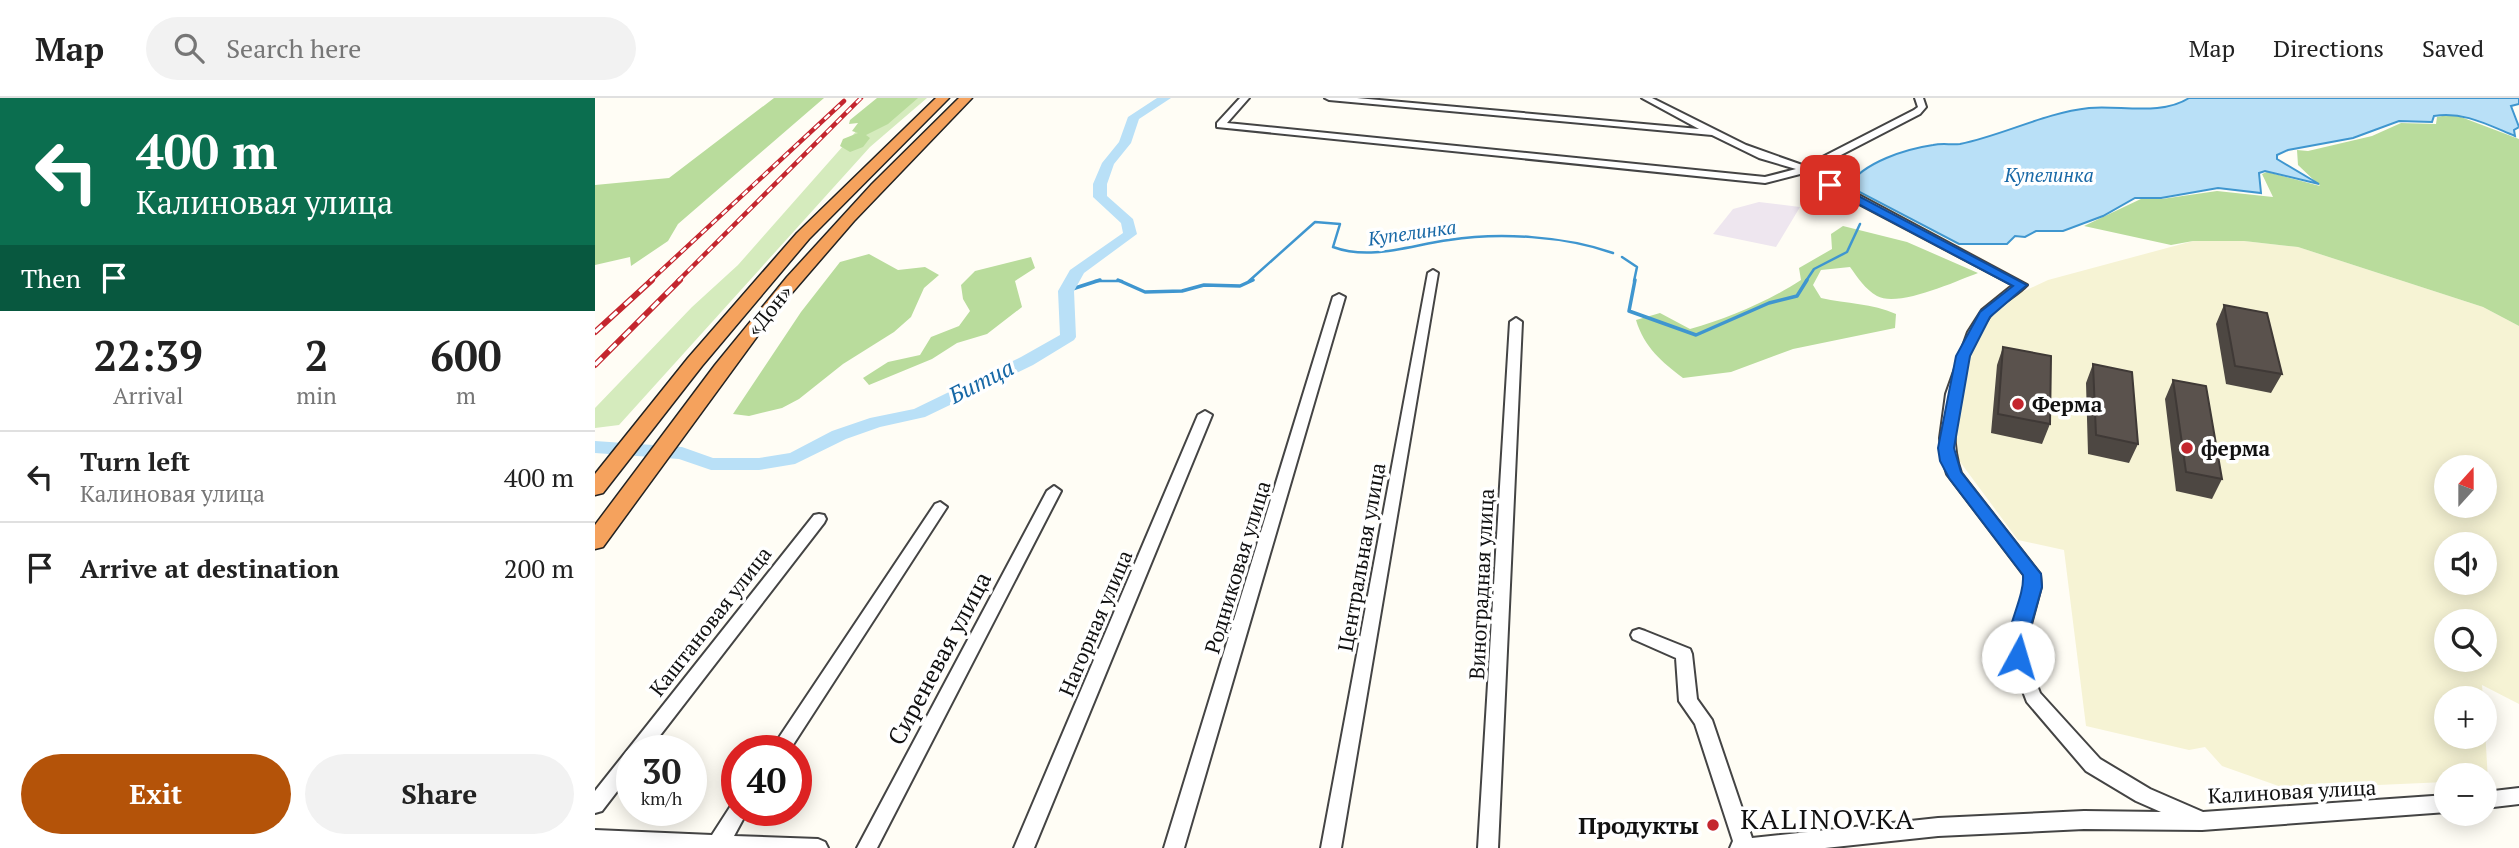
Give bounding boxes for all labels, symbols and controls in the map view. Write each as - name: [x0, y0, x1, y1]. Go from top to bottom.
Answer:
- search box: [146, 17, 636, 80]
- text: Map: [35, 27, 104, 70]
- icon: search: [170, 29, 208, 67]
- text: Search here: [226, 31, 361, 65]
- text: Map: [2189, 32, 2235, 64]
- text: Directions: [2273, 32, 2384, 64]
- text: Saved: [2422, 32, 2484, 64]
- text: 400 m: [136, 118, 278, 183]
- icon: left: [21, 126, 112, 217]
- pin: [1800, 155, 1860, 215]
- water label: Купелинка: [2003, 162, 2094, 187]
- icon: arrive: [1811, 166, 1849, 204]
- text: Калиновая улица: [136, 181, 393, 223]
- water label: Купелинка: [1365, 213, 1458, 251]
- icon: arrive: [95, 259, 133, 297]
- text: Then: [21, 261, 81, 295]
- street label: «Дон»: [740, 278, 798, 341]
- text: 22:39: [94, 327, 203, 383]
- text: 2: [305, 327, 328, 383]
- text: 600: [430, 327, 501, 383]
- water label: Битца: [942, 351, 1019, 411]
- text: Arrival: [113, 380, 183, 411]
- text: min: [296, 380, 337, 411]
- text: m: [456, 380, 476, 411]
- place label: Ферма: [2032, 390, 2103, 418]
- marker: Ферма: [2010, 396, 2026, 412]
- place label: ферма: [2201, 434, 2270, 462]
- marker: ферма: [2179, 440, 2195, 456]
- text: Turn left: [80, 444, 190, 478]
- north arrow: [2434, 455, 2497, 518]
- map controls: [2434, 455, 2497, 826]
- icon: left: [21, 458, 59, 496]
- text: 400 m: [504, 460, 574, 494]
- street label: Центральная улица: [1331, 460, 1391, 654]
- street label: Родниковая улица: [1197, 477, 1277, 657]
- text: Калиновая улица: [80, 478, 265, 509]
- street label: Виноградная улица: [1462, 487, 1500, 680]
- button: sound: [2434, 532, 2497, 595]
- street label: Каштановая улица: [643, 540, 778, 702]
- street label: Нагорная улица: [1052, 545, 1139, 700]
- icon: arrive: [21, 549, 59, 587]
- text: Arrive at destination: [80, 551, 339, 585]
- text: 200 m: [504, 551, 574, 585]
- street label: Сиреневая улица: [880, 566, 998, 750]
- button: search: [2434, 609, 2497, 672]
- position arrow: [1981, 620, 2055, 694]
- button: +: [2434, 686, 2497, 749]
- speed limit sign: 40: [721, 735, 812, 826]
- text: 30: [642, 748, 681, 794]
- button: Exit: [21, 754, 291, 834]
- button: Share: [305, 754, 574, 834]
- button: −: [2434, 763, 2497, 826]
- street label: Калиновая улица: [2207, 773, 2377, 809]
- text: km/h: [641, 786, 682, 810]
- district label: KALINOVKA: [1740, 800, 1916, 837]
- place label: Продукты: [1578, 809, 1699, 841]
- marker: Продукты: [1705, 817, 1721, 833]

